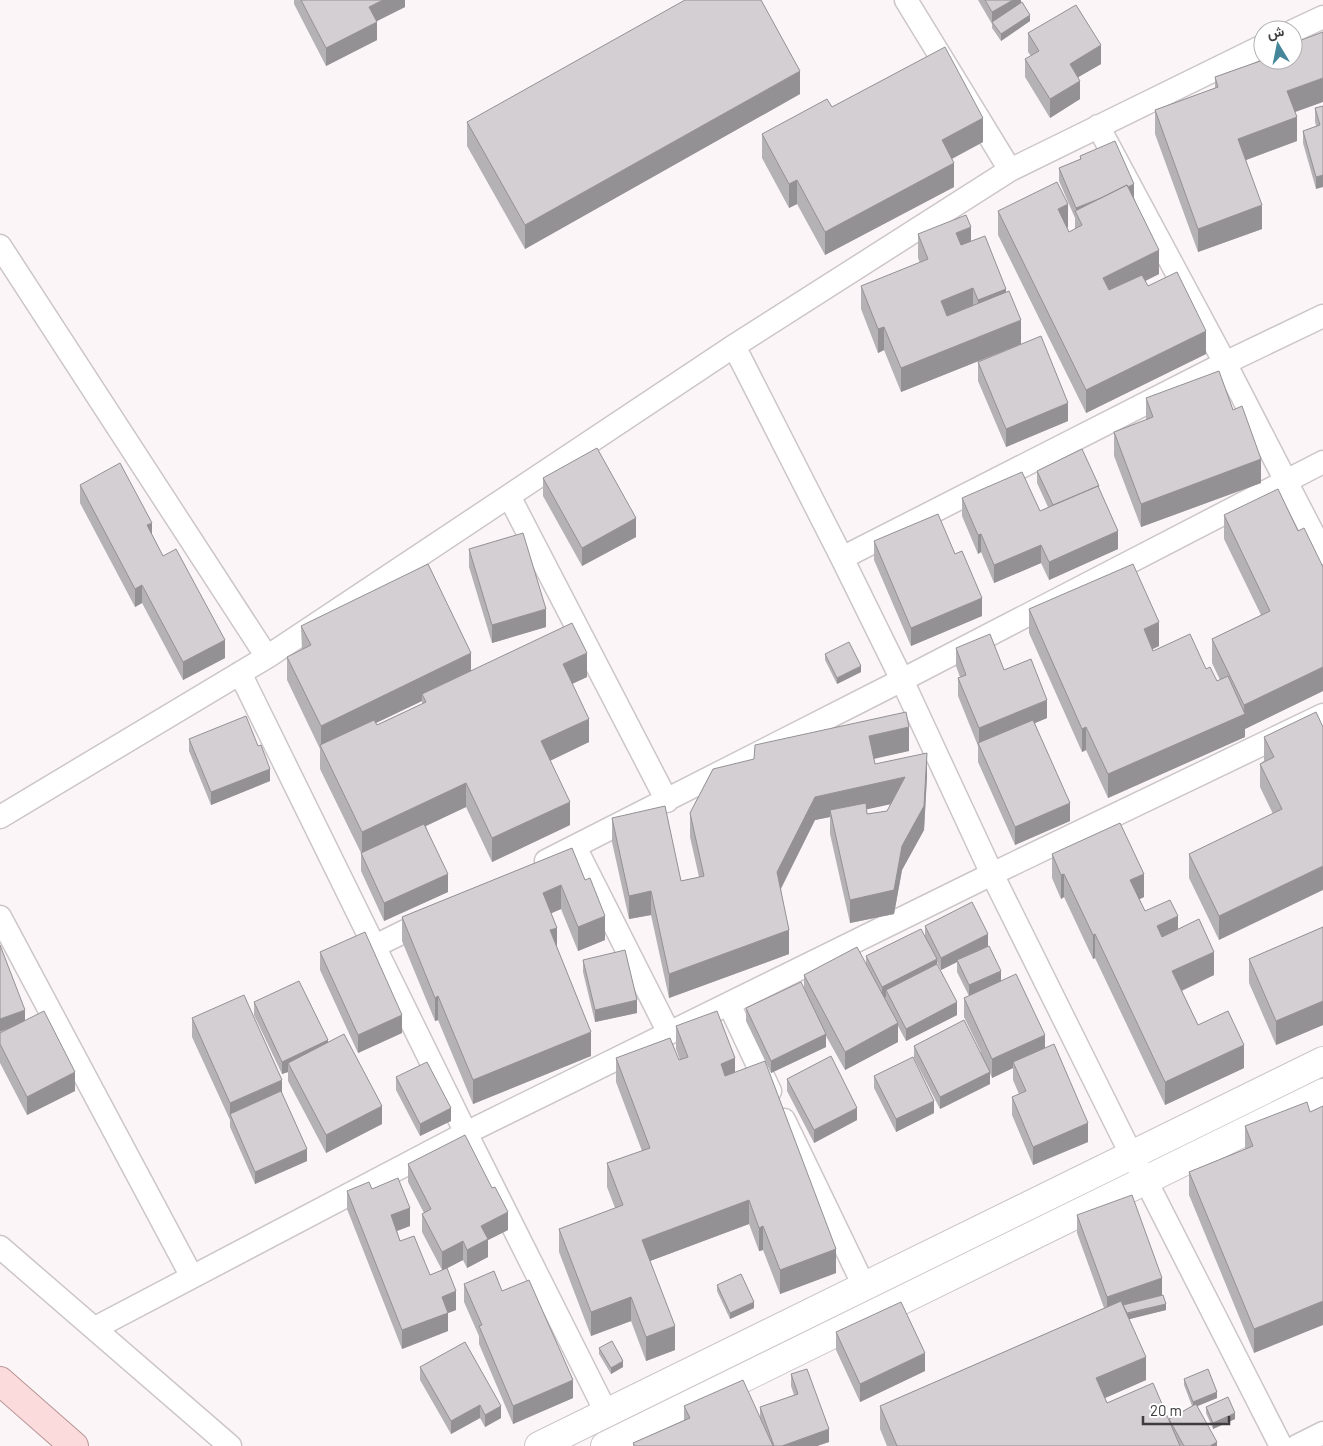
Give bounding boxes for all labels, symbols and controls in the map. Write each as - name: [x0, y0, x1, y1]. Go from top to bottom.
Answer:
- north arrow: [1253, 20, 1303, 70]
- text: ش: [1266, 22, 1286, 43]
- scale bar: [1143, 1394, 1229, 1426]
- text: 20 m: [1150, 1401, 1182, 1419]

